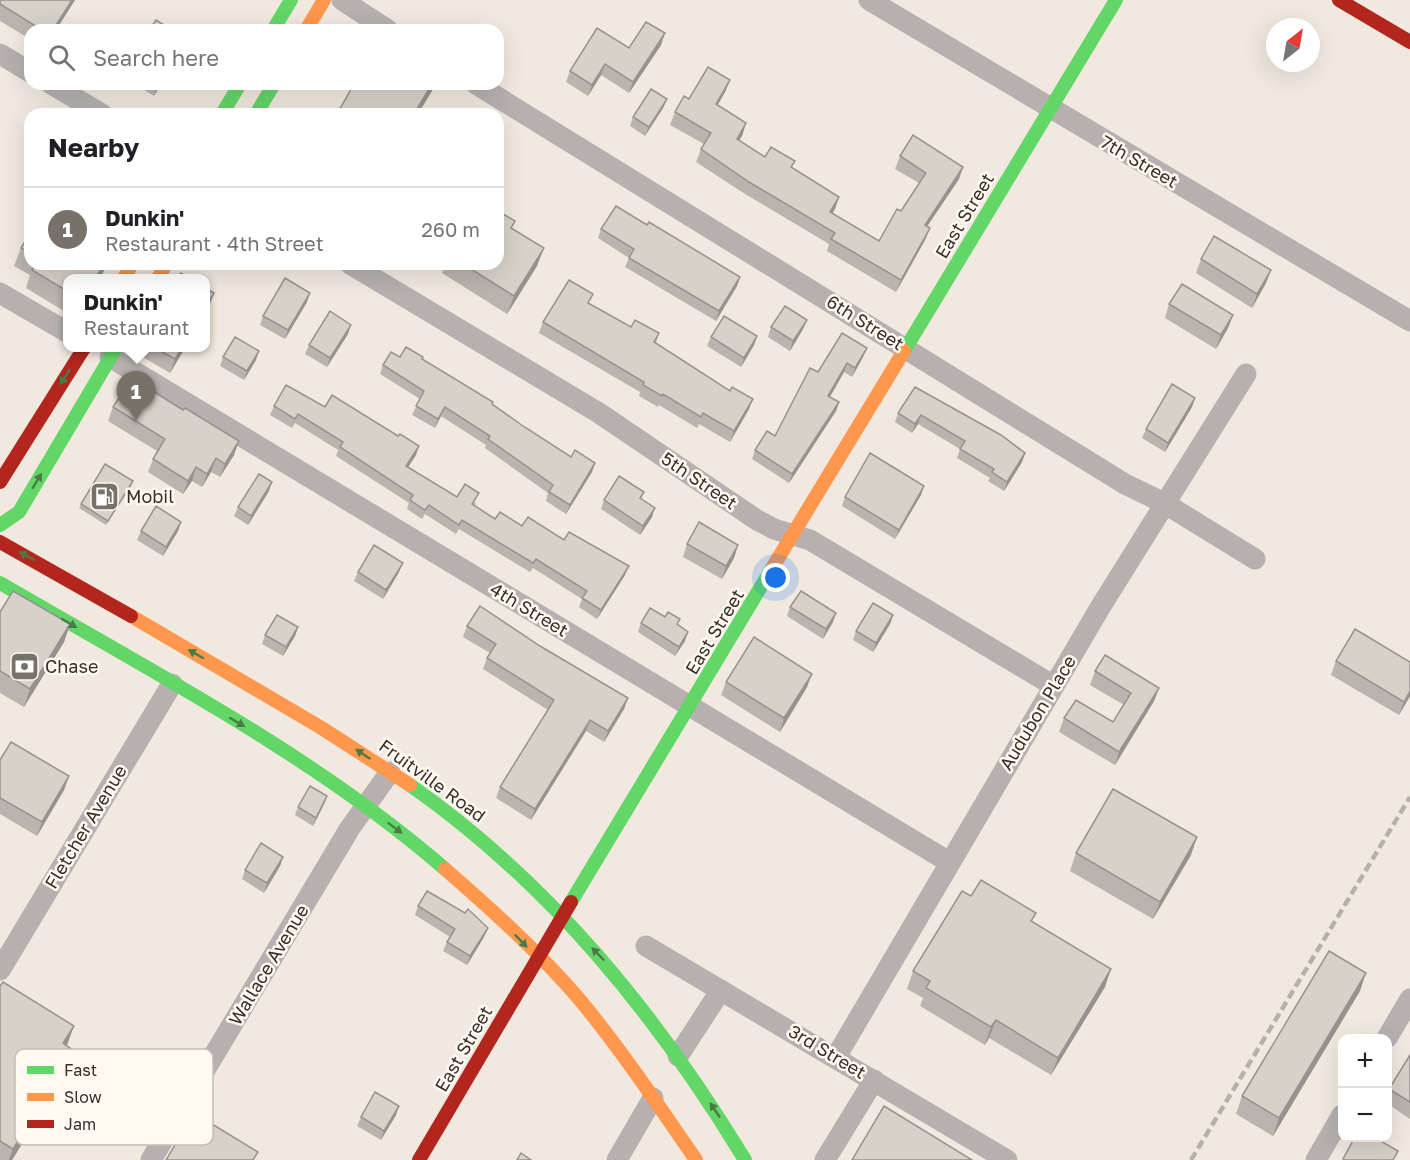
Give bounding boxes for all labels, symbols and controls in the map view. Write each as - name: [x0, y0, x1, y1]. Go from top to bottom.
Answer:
- north arrow: [1266, 18, 1320, 72]
- search box: [24, 24, 504, 90]
- icon: search: [45, 41, 78, 74]
- text: Search here: [93, 44, 219, 71]
- street label: 7th Street: [1097, 130, 1182, 192]
- text: Nearby: [48, 132, 139, 163]
- street label: East Street: [930, 169, 998, 262]
- text: Dunkin': [105, 204, 184, 231]
- text: 1: [62, 217, 73, 241]
- text: 260 m: [421, 217, 480, 241]
- text: Restaurant · 4th Street: [105, 231, 324, 255]
- popup: [63, 274, 210, 352]
- text: Dunkin': [84, 288, 163, 315]
- street label: 6th Street: [823, 290, 908, 355]
- text: Restaurant: [84, 315, 190, 339]
- one-way arrow: [60, 369, 71, 385]
- pin: 1: [116, 372, 156, 421]
- street label: 5th Street: [658, 447, 742, 513]
- one-way arrow: [32, 472, 42, 489]
- fuel station icon: Mobil: [89, 481, 121, 513]
- place label: Mobil: [126, 485, 174, 507]
- one-way arrow: [18, 551, 35, 561]
- your location: [761, 563, 790, 592]
- street label: 4th Street: [487, 577, 572, 641]
- street label: East Street: [680, 585, 748, 678]
- one-way arrow: [61, 618, 77, 629]
- one-way arrow: [187, 649, 204, 659]
- bank icon: Chase: [8, 651, 40, 683]
- street label: Audubon Place: [994, 651, 1080, 774]
- place label: Chase: [45, 655, 98, 677]
- one-way arrow: [229, 716, 245, 727]
- street label: Fruitville Road: [375, 734, 490, 826]
- one-way arrow: [355, 748, 372, 759]
- street label: Fletcher Avenue: [40, 761, 131, 892]
- one-way arrow: [387, 822, 402, 834]
- street label: Wallace Avenue: [224, 900, 313, 1029]
- one-way arrow: [514, 933, 528, 947]
- one-way arrow: [591, 947, 605, 962]
- street label: East Street: [430, 1002, 497, 1095]
- street label: 3rd Street: [785, 1020, 870, 1083]
- map controls: [1338, 1034, 1392, 1142]
- button: +: [1338, 1034, 1392, 1088]
- legend: [15, 1049, 213, 1145]
- text: Fast: [64, 1060, 97, 1080]
- text: Slow: [64, 1087, 102, 1107]
- button: −: [1338, 1088, 1392, 1142]
- one-way arrow: [710, 1102, 721, 1118]
- text: Jam: [64, 1114, 96, 1134]

